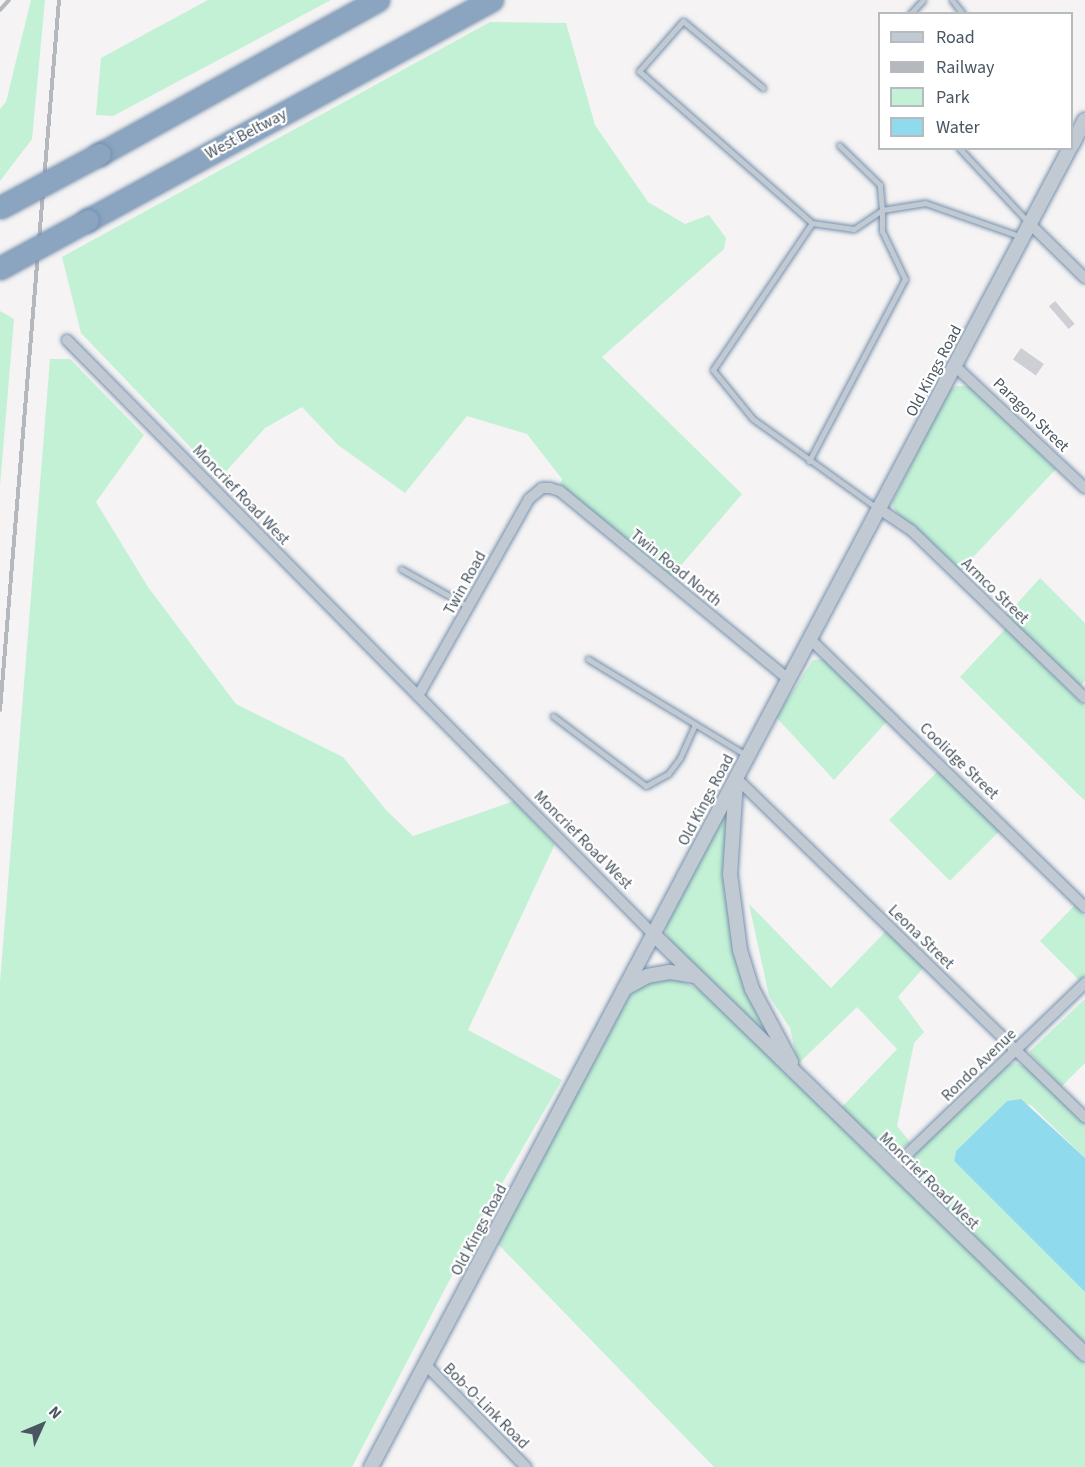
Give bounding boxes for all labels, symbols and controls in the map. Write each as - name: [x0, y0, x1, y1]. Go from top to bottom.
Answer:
- legend: [878, 12, 1073, 150]
- text: Road: [936, 25, 975, 50]
- text: Railway: [936, 55, 995, 80]
- text: Park: [936, 85, 970, 110]
- street label: West Beltway: [202, 105, 290, 163]
- text: Water: [936, 115, 980, 140]
- street label: Old Kings Road: [902, 322, 966, 420]
- street label: Paragon Street: [989, 374, 1073, 456]
- street label: Moncrief Road West: [188, 441, 294, 549]
- street label: Twin Road North: [627, 525, 725, 611]
- street label: Twin Road: [440, 548, 490, 618]
- street label: Armco Street: [957, 554, 1033, 628]
- street label: Coolidge Street: [915, 719, 1003, 803]
- street label: Old Kings Road: [674, 751, 738, 849]
- street label: Moncrief Road West: [530, 787, 636, 893]
- street label: Leona Street: [884, 901, 958, 973]
- street label: Rondo Avenue: [938, 1025, 1020, 1105]
- street label: Moncrief Road West: [875, 1128, 983, 1234]
- street label: Old Kings Road: [447, 1181, 511, 1279]
- street label: Bob-O-Link Road: [439, 1359, 533, 1453]
- north arrow: [12, 1395, 72, 1455]
- text: N: [43, 1401, 67, 1424]

